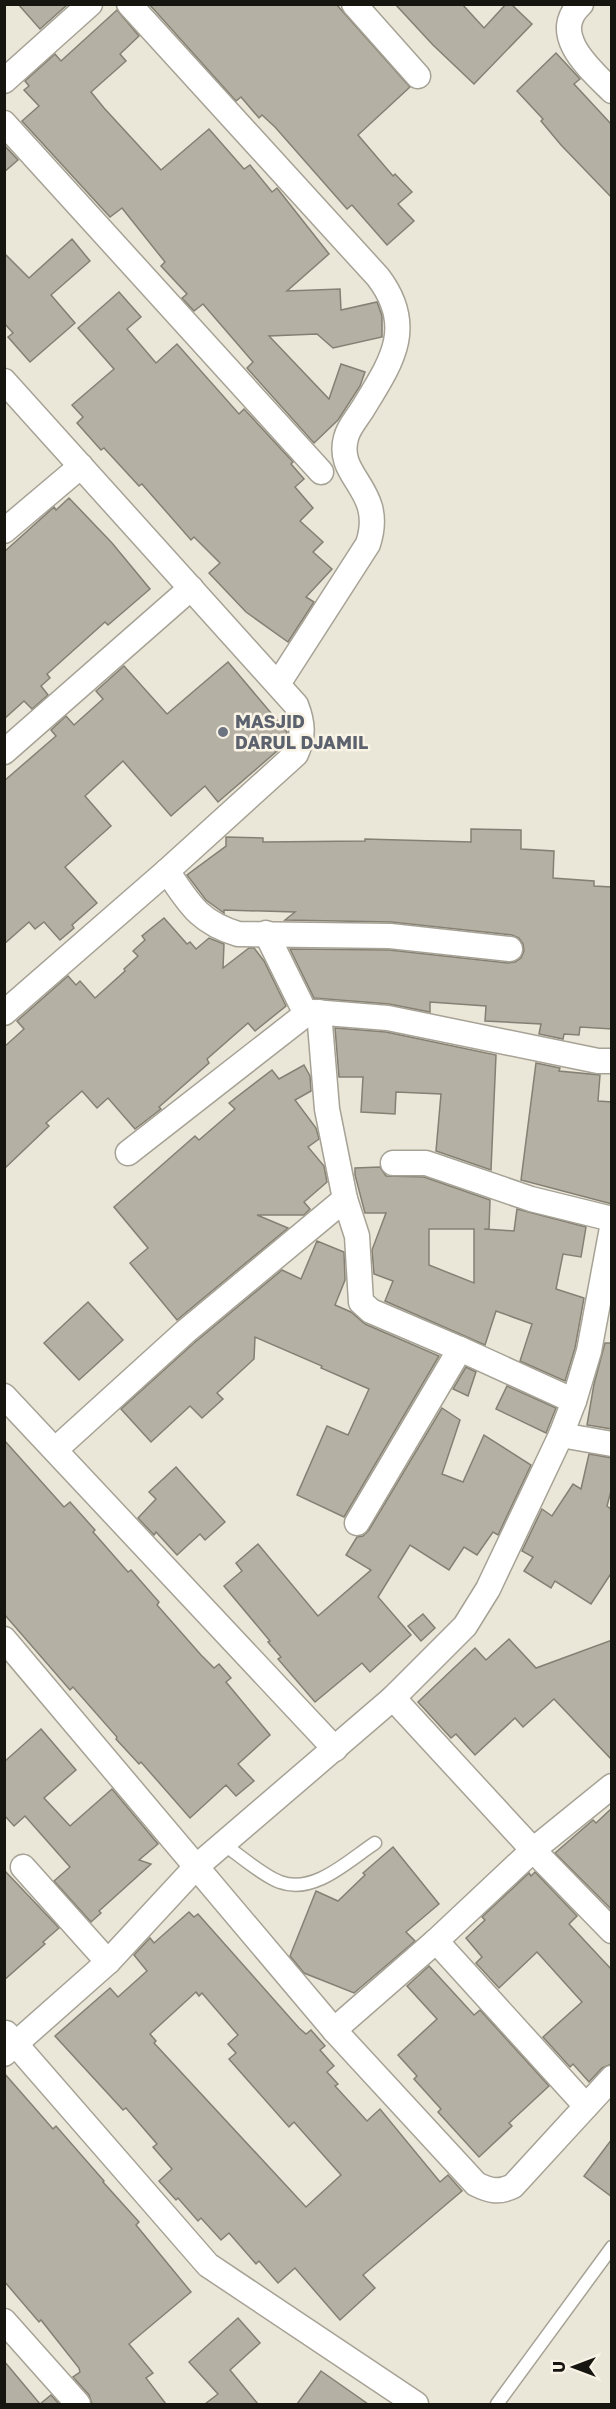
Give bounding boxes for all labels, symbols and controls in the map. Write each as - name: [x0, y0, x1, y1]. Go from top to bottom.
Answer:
- place label: MASJID DARUL DJAMIL: [235, 710, 368, 753]
- marker: MASJID DARUL DJAMIL: [216, 725, 230, 739]
- north arrow: [544, 2337, 604, 2397]
- text: U: [549, 2361, 569, 2373]

